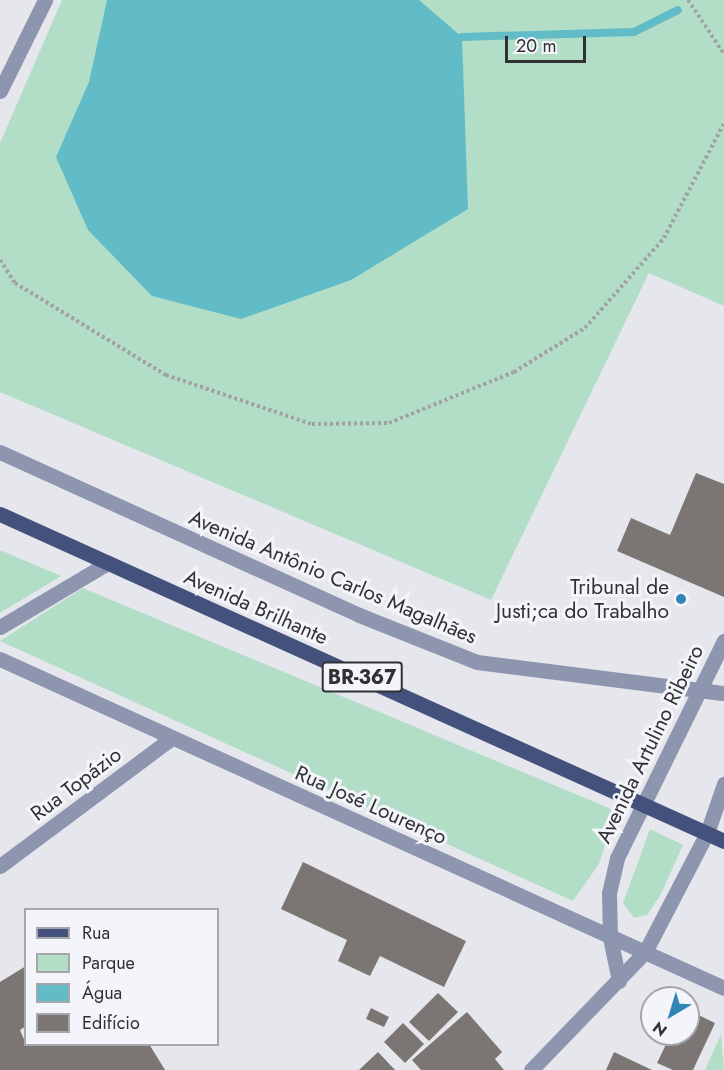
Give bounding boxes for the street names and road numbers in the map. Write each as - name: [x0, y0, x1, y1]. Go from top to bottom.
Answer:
- street label: Avenida Antônio Carlos Magalhães: [185, 505, 481, 649]
- street label: Avenida Brilhante: [180, 564, 332, 650]
- street label: Avenida Artulino Ribeiro: [591, 641, 709, 847]
- road number: BR-367: [322, 660, 403, 694]
- street label: Rua Topázio: [26, 742, 126, 826]
- street label: Rua José Lourenço: [291, 760, 451, 850]

